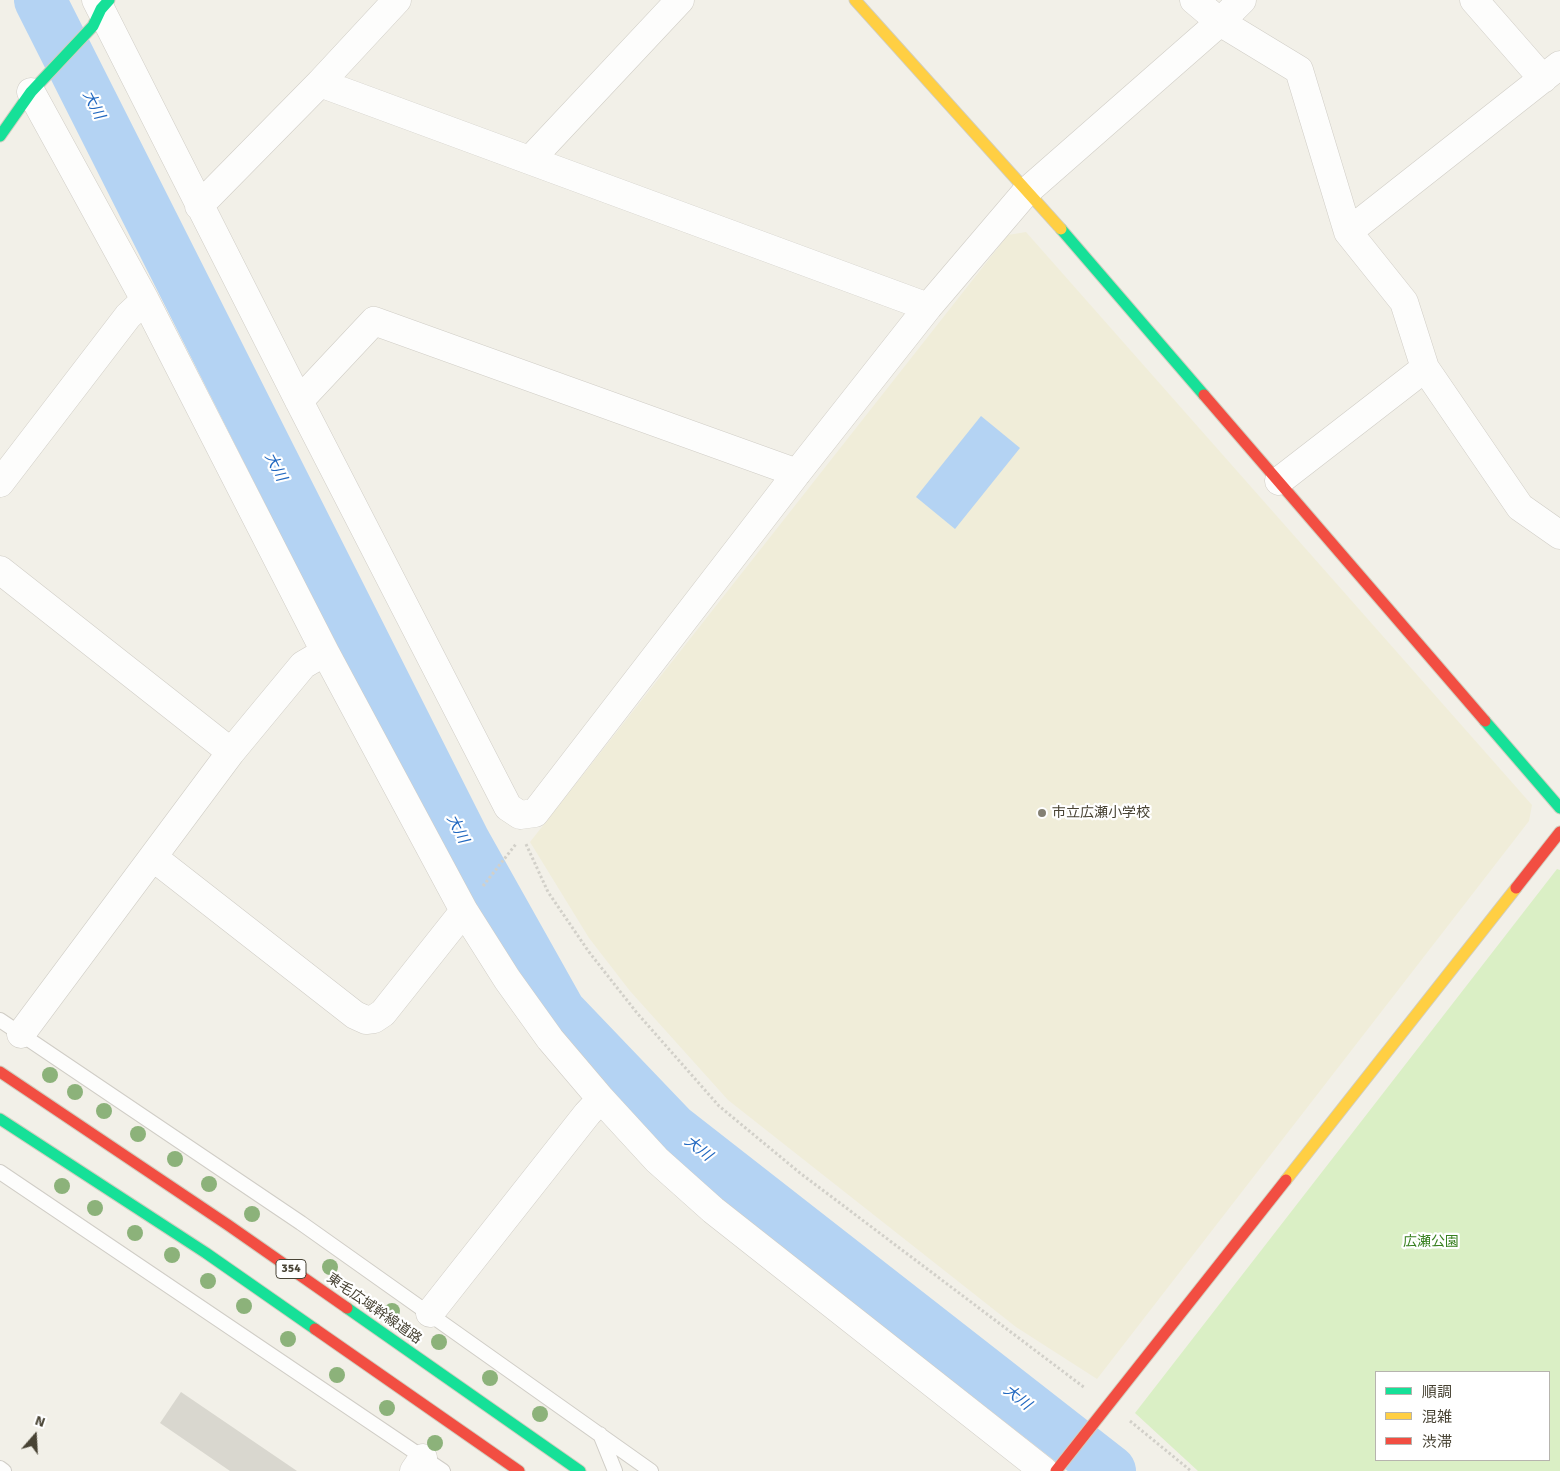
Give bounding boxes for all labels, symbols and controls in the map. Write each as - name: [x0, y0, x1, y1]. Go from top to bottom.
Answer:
- water label: 大川: [78, 88, 108, 122]
- water label: 大川: [260, 450, 290, 484]
- place label: 市立広瀬小学校: [1052, 805, 1150, 821]
- marker: 市立広瀬小学校: [1036, 807, 1048, 819]
- water label: 大川: [442, 812, 472, 846]
- water label: 大川: [681, 1133, 715, 1165]
- park label: 広瀬公園: [1403, 1234, 1459, 1250]
- road number: 354: [276, 1260, 306, 1278]
- street label: 東毛広域幹線道路: [323, 1270, 425, 1348]
- legend: [1375, 1371, 1550, 1461]
- water label: 大川: [1000, 1382, 1034, 1414]
- text: 順調: [1422, 1383, 1452, 1401]
- text: 混雑: [1422, 1408, 1452, 1426]
- north arrow: [10, 1411, 60, 1461]
- text: N: [33, 1412, 47, 1431]
- text: 渋滞: [1422, 1433, 1452, 1451]

